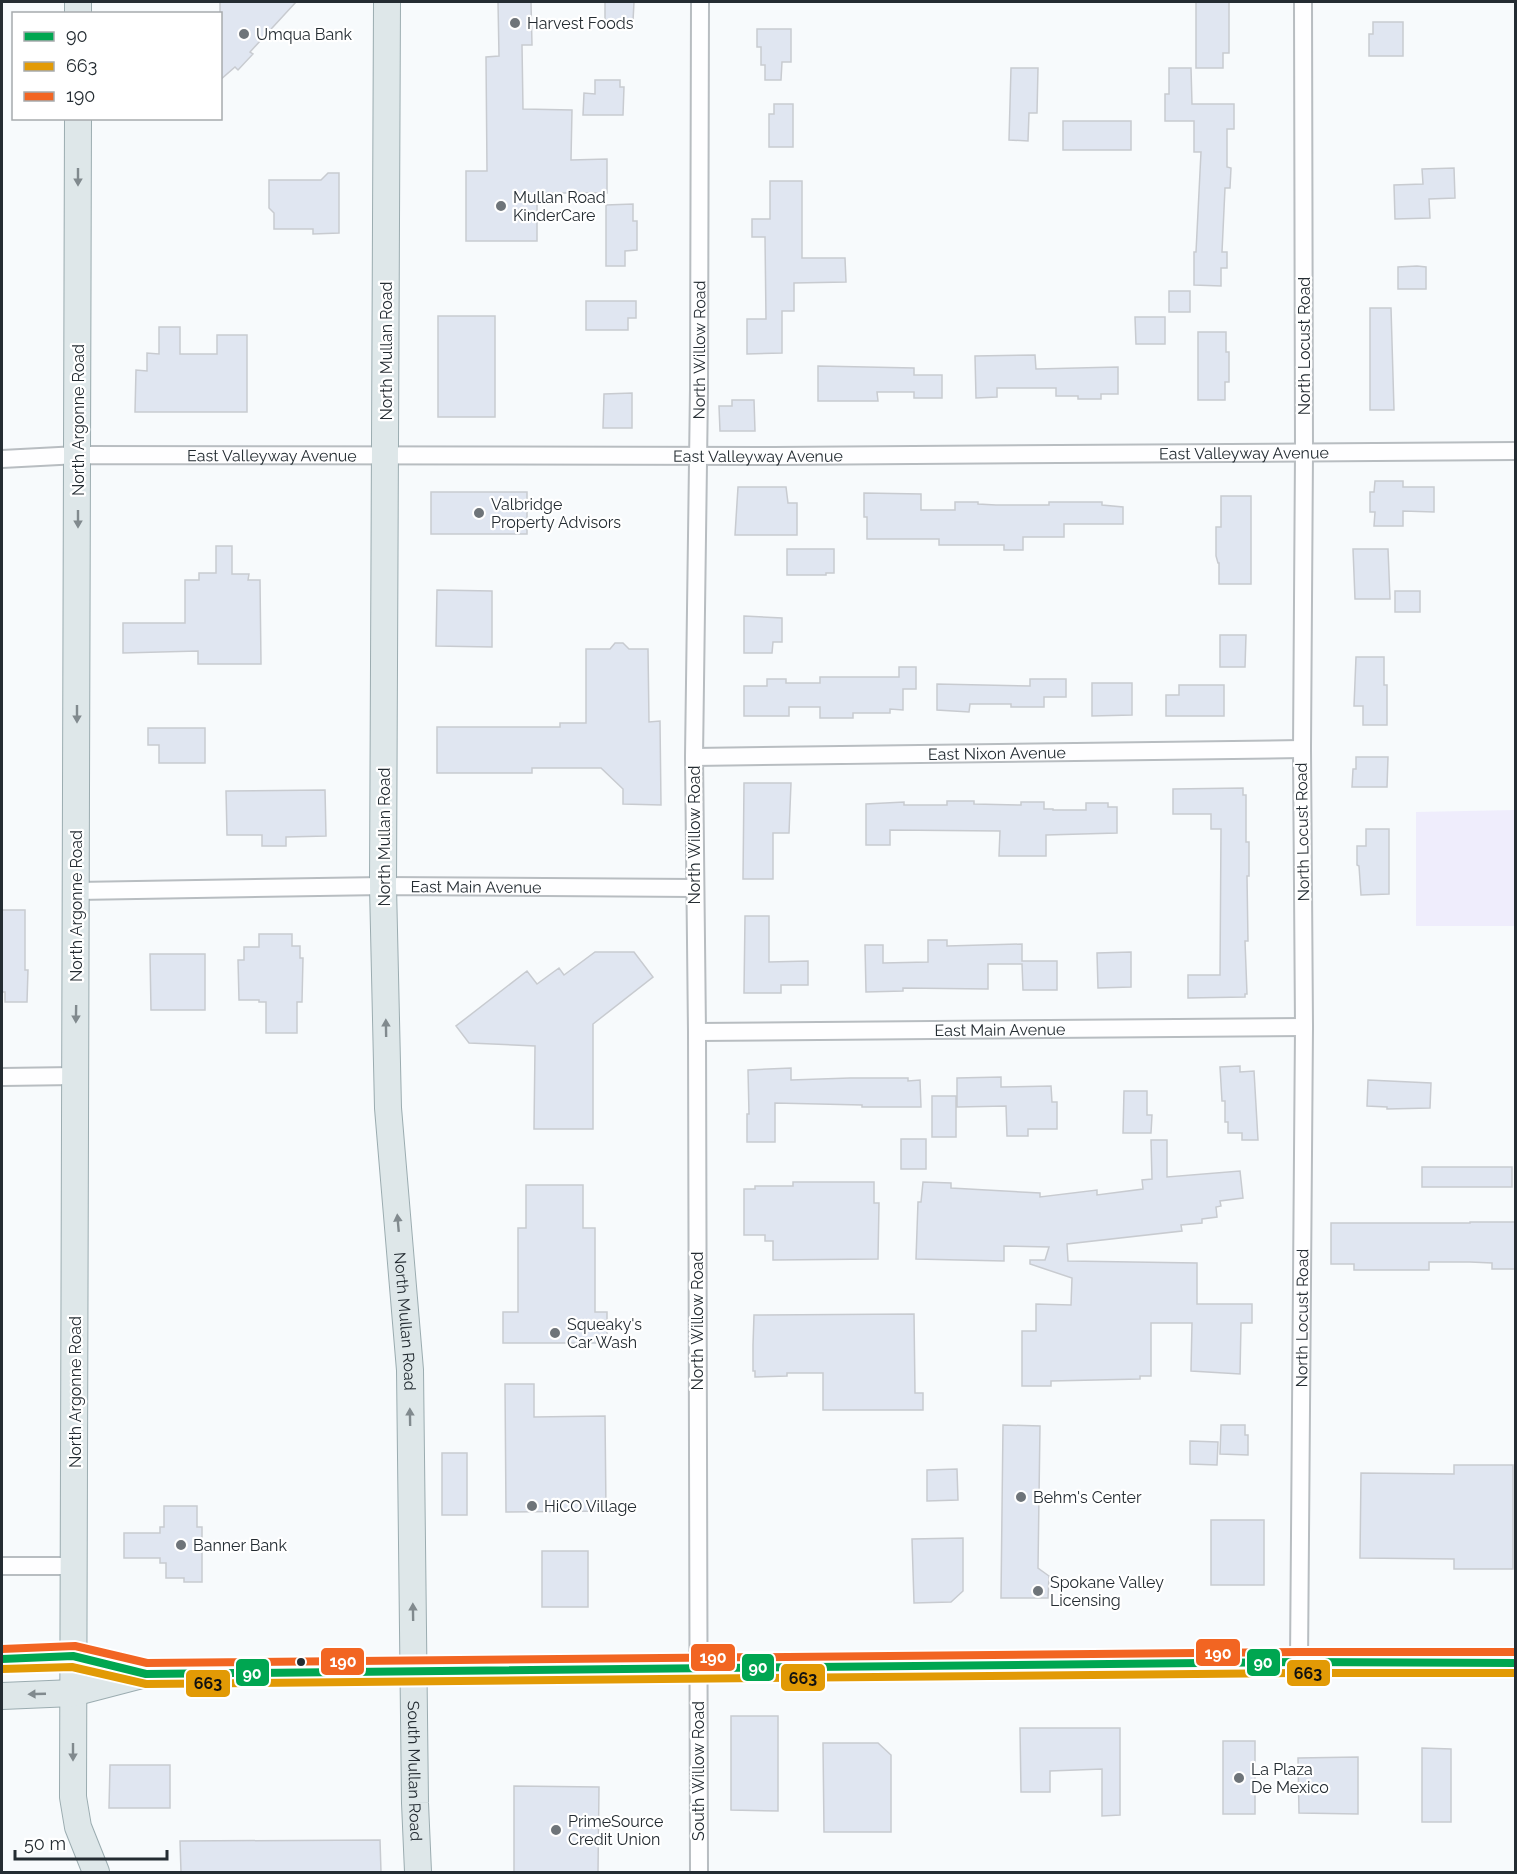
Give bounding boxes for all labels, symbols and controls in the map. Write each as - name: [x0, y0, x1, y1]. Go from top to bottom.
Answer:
- legend: [12, 12, 222, 120]
- place label: Harvest Foods: [527, 14, 634, 33]
- marker: Harvest Foods: [508, 16, 522, 30]
- text: 90: [66, 25, 88, 46]
- place label: Umqua Bank: [256, 25, 353, 44]
- marker: Umqua Bank: [237, 27, 251, 41]
- text: 663: [66, 55, 97, 76]
- text: 190: [66, 85, 95, 106]
- one-way arrow: [73, 167, 83, 186]
- place label: Mullan Road KinderCare: [513, 188, 606, 225]
- marker: Mullan Road KinderCare: [494, 199, 508, 213]
- street label: North Locust Road: [1295, 277, 1314, 415]
- street label: North Willow Road: [690, 281, 709, 420]
- street label: North Mullan Road: [377, 282, 396, 420]
- street label: North Argonne Road: [69, 344, 88, 496]
- street label: East Valleyway Avenue: [1159, 443, 1329, 463]
- street label: East Valleyway Avenue: [187, 446, 357, 465]
- street label: East Valleyway Avenue: [673, 447, 843, 466]
- place label: Valbridge Property Advisors: [491, 495, 621, 532]
- marker: Valbridge Property Advisors: [472, 506, 486, 520]
- one-way arrow: [73, 509, 83, 528]
- one-way arrow: [72, 704, 82, 723]
- street label: East Nixon Avenue: [928, 743, 1066, 764]
- street label: North Locust Road: [1292, 762, 1313, 901]
- street label: North Willow Road: [685, 766, 704, 904]
- street label: North Mullan Road: [375, 768, 394, 906]
- street label: North Argonne Road: [67, 830, 86, 982]
- street label: East Main Avenue: [410, 877, 541, 897]
- one-way arrow: [71, 1004, 81, 1023]
- one-way arrow: [382, 1019, 391, 1038]
- street label: East Main Avenue: [934, 1020, 1066, 1040]
- one-way arrow: [393, 1213, 402, 1232]
- street label: North Locust Road: [1292, 1249, 1312, 1387]
- street label: North Mullan Road: [390, 1251, 419, 1391]
- street label: North Willow Road: [688, 1252, 707, 1390]
- place label: Squeaky's Car Wash: [567, 1315, 642, 1352]
- street label: North Argonne Road: [66, 1316, 85, 1468]
- marker: Squeaky's Car Wash: [548, 1326, 562, 1340]
- one-way arrow: [406, 1408, 415, 1427]
- place label: Behm's Center: [1033, 1488, 1142, 1507]
- marker: Behm's Center: [1014, 1490, 1028, 1504]
- place label: HiCO Village: [544, 1497, 637, 1516]
- marker: HiCO Village: [525, 1499, 539, 1513]
- place label: Banner Bank: [193, 1536, 287, 1555]
- marker: Banner Bank: [174, 1538, 188, 1552]
- place label: Spokane Valley Licensing: [1050, 1573, 1164, 1610]
- marker: Spokane Valley Licensing: [1031, 1584, 1045, 1598]
- one-way arrow: [408, 1603, 418, 1622]
- line badge: 190: [1195, 1638, 1241, 1667]
- line badge: 190: [690, 1643, 736, 1672]
- text: 190: [1204, 1644, 1232, 1663]
- line badge: 190: [320, 1647, 365, 1676]
- text: 190: [699, 1648, 727, 1667]
- line badge: 90: [1246, 1648, 1281, 1677]
- text: 190: [329, 1652, 357, 1671]
- line badge: 90: [741, 1653, 775, 1682]
- text: 90: [1253, 1653, 1273, 1672]
- unlabelled marker: [295, 1656, 307, 1668]
- line badge: 90: [235, 1658, 270, 1687]
- text: 90: [748, 1658, 768, 1677]
- line badge: 663: [1286, 1659, 1331, 1687]
- line badge: 663: [780, 1663, 826, 1692]
- text: 90: [242, 1664, 262, 1683]
- text: 663: [1294, 1664, 1322, 1683]
- line badge: 663: [185, 1669, 231, 1698]
- text: 663: [789, 1669, 817, 1688]
- text: 663: [194, 1674, 222, 1693]
- one-way arrow: [27, 1690, 46, 1699]
- street label: South Mullan Road: [404, 1701, 426, 1842]
- street label: South Willow Road: [689, 1701, 708, 1841]
- one-way arrow: [68, 1742, 78, 1761]
- place label: La Plaza De Mexico: [1251, 1760, 1329, 1797]
- marker: La Plaza De Mexico: [1232, 1771, 1246, 1785]
- place label: PrimeSource Credit Union: [568, 1812, 663, 1849]
- scale bar: [15, 1823, 166, 1861]
- marker: PrimeSource Credit Union: [549, 1823, 563, 1837]
- text: 50 m: [24, 1833, 66, 1854]

